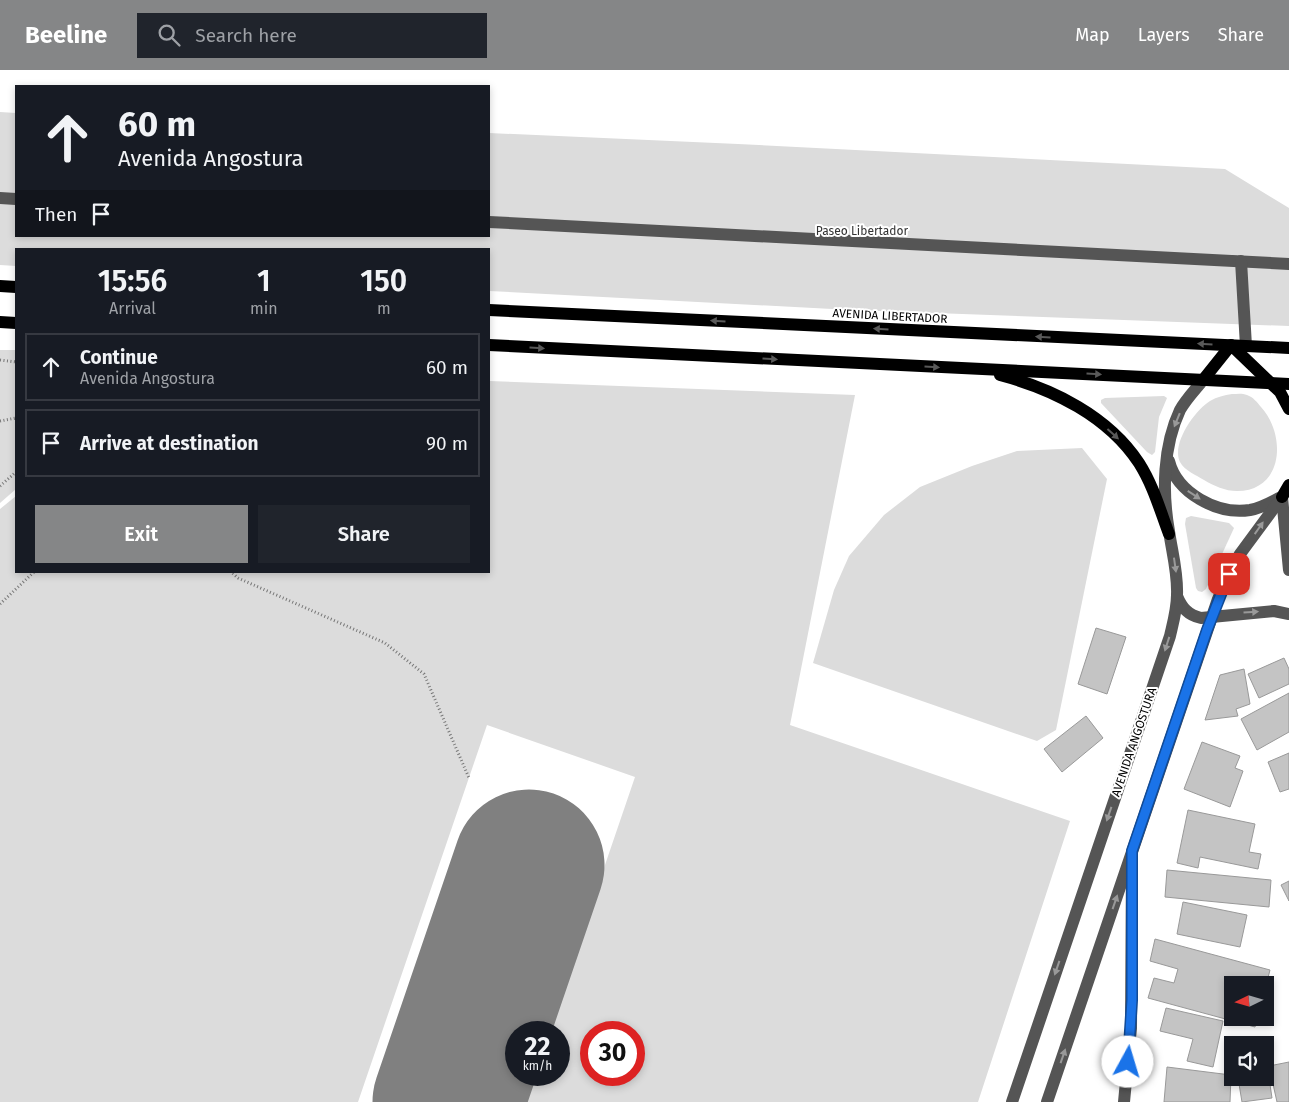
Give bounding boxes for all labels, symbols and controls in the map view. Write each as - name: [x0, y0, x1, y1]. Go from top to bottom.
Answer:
- search box: [137, 13, 487, 58]
- text: Beeline: [25, 21, 107, 49]
- icon: search: [155, 21, 183, 49]
- text: Search here: [195, 24, 297, 47]
- text: Map: [1075, 24, 1110, 46]
- text: Layers: [1138, 24, 1190, 46]
- text: Share: [1218, 24, 1264, 46]
- text: 60 m: [118, 103, 196, 145]
- icon: ahead: [35, 105, 100, 170]
- text: Avenida Angostura: [118, 145, 304, 172]
- icon: arrive: [87, 200, 115, 228]
- text: Then: [35, 203, 77, 226]
- park label: Paseo Libertador: [816, 224, 909, 238]
- text: 15:56: [98, 263, 167, 299]
- text: 1: [257, 263, 271, 299]
- text: 150: [360, 263, 407, 299]
- text: Arrival: [109, 299, 156, 318]
- text: min: [250, 299, 278, 318]
- text: m: [377, 299, 391, 318]
- street label: AVENIDA LIBERTADOR: [832, 306, 948, 326]
- one-way arrow: [710, 317, 726, 325]
- one-way arrow: [872, 324, 888, 332]
- one-way arrow: [1035, 332, 1051, 340]
- one-way arrow: [1197, 340, 1213, 348]
- one-way arrow: [530, 344, 546, 352]
- text: Continue: [80, 346, 158, 369]
- icon: ahead: [37, 353, 65, 381]
- text: 60 m: [426, 356, 468, 379]
- one-way arrow: [762, 356, 778, 364]
- one-way arrow: [924, 363, 940, 371]
- text: Avenida Angostura: [80, 369, 215, 388]
- one-way arrow: [1087, 371, 1103, 379]
- one-way arrow: [1172, 413, 1180, 427]
- one-way arrow: [1106, 428, 1119, 439]
- icon: arrive: [37, 429, 65, 457]
- text: Arrive at destination: [80, 432, 259, 455]
- text: 90 m: [426, 432, 468, 455]
- one-way arrow: [1187, 490, 1200, 500]
- button: Exit: [35, 505, 248, 563]
- button: Share: [258, 505, 470, 563]
- one-way arrow: [1254, 521, 1264, 535]
- pin: [1208, 553, 1250, 595]
- one-way arrow: [1171, 557, 1179, 573]
- icon: arrive: [1215, 560, 1243, 588]
- one-way arrow: [1243, 608, 1259, 616]
- one-way arrow: [1163, 636, 1170, 651]
- street label: AVENIDA ANGOSTURA: [1109, 685, 1159, 799]
- one-way arrow: [1105, 807, 1113, 822]
- one-way arrow: [1111, 894, 1119, 909]
- one-way arrow: [1053, 961, 1061, 976]
- north arrow: [1224, 976, 1274, 1026]
- map controls: [1224, 976, 1274, 1086]
- speed limit sign: 30: [580, 1021, 645, 1086]
- text: 22: [525, 1032, 550, 1062]
- position arrow: [1101, 1035, 1153, 1087]
- button: sound: [1224, 1036, 1274, 1086]
- one-way arrow: [1059, 1048, 1067, 1063]
- text: km/h: [523, 1059, 552, 1073]

